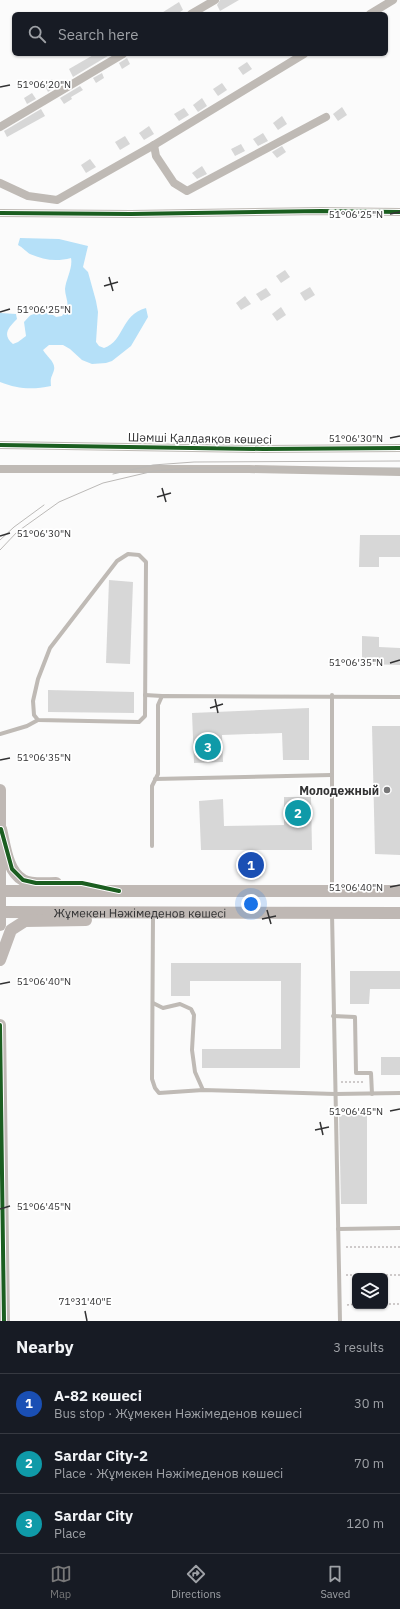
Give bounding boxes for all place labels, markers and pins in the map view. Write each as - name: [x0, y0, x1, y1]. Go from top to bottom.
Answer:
- pin: 3: [195, 732, 221, 762]
- place label: Молодежный: [299, 783, 379, 798]
- marker: Молодежный: [382, 785, 392, 795]
- pin: 2: [285, 798, 311, 828]
- pin: 1: [238, 850, 264, 880]

